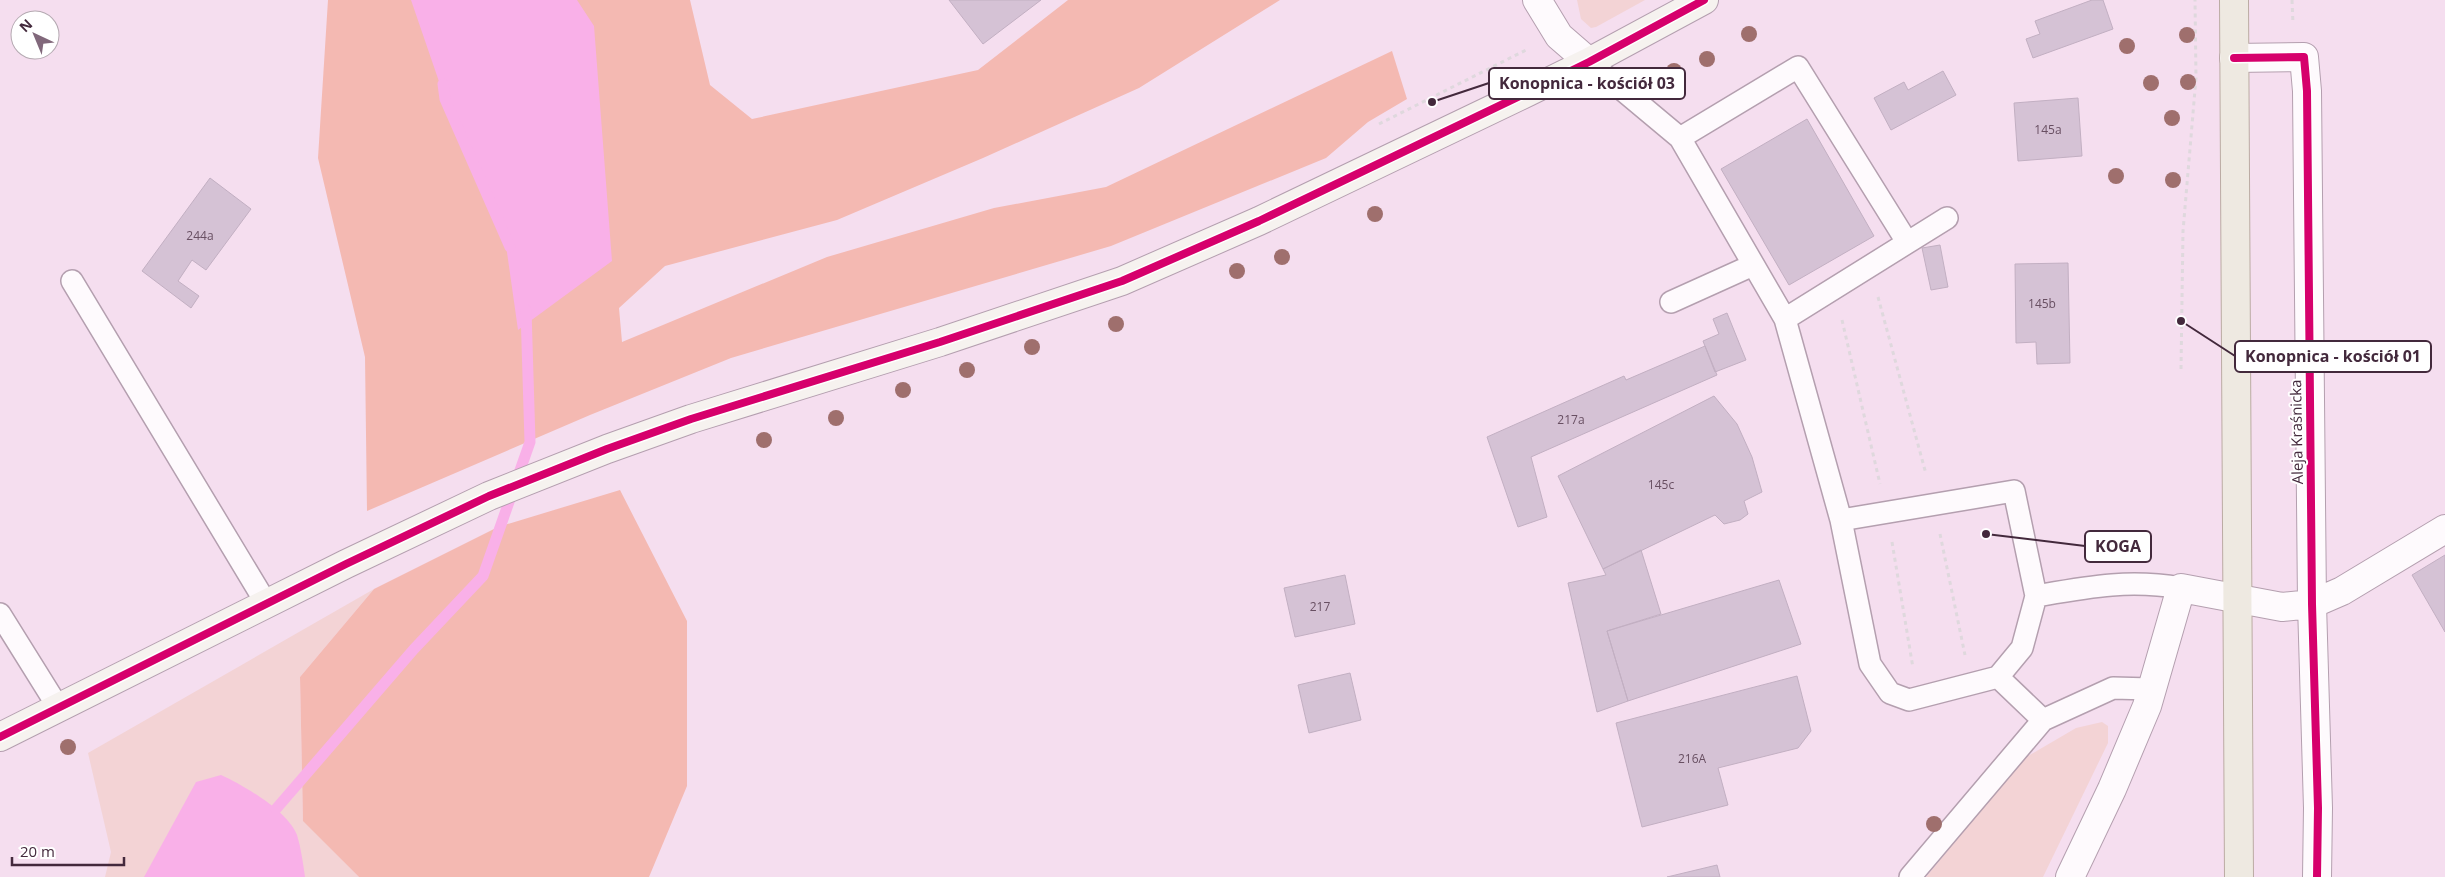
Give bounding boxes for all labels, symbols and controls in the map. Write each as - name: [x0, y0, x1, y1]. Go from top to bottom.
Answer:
- north arrow: [10, 10, 60, 60]
- text: N: [15, 14, 36, 36]
- callout: Konopnica - kościół 03: [1489, 68, 1685, 99]
- text: Konopnica - kościół 03: [1499, 72, 1675, 94]
- house number: 145a: [2034, 121, 2062, 138]
- house number: 244a: [186, 227, 214, 244]
- house number: 145b: [2028, 295, 2056, 312]
- callout: Konopnica - kościół 01: [2235, 341, 2431, 372]
- text: Konopnica - kościół 01: [2245, 345, 2421, 367]
- street label: Aleja Kraśnicka: [2285, 379, 2307, 485]
- house number: 217a: [1557, 411, 1585, 428]
- house number: 145c: [1648, 476, 1674, 493]
- callout: KOGA: [2085, 531, 2151, 562]
- text: KOGA: [2095, 535, 2142, 557]
- house number: 217: [1310, 598, 1330, 615]
- house number: 216A: [1678, 750, 1706, 767]
- scale bar: [12, 834, 125, 866]
- text: 20 m: [20, 841, 55, 861]

